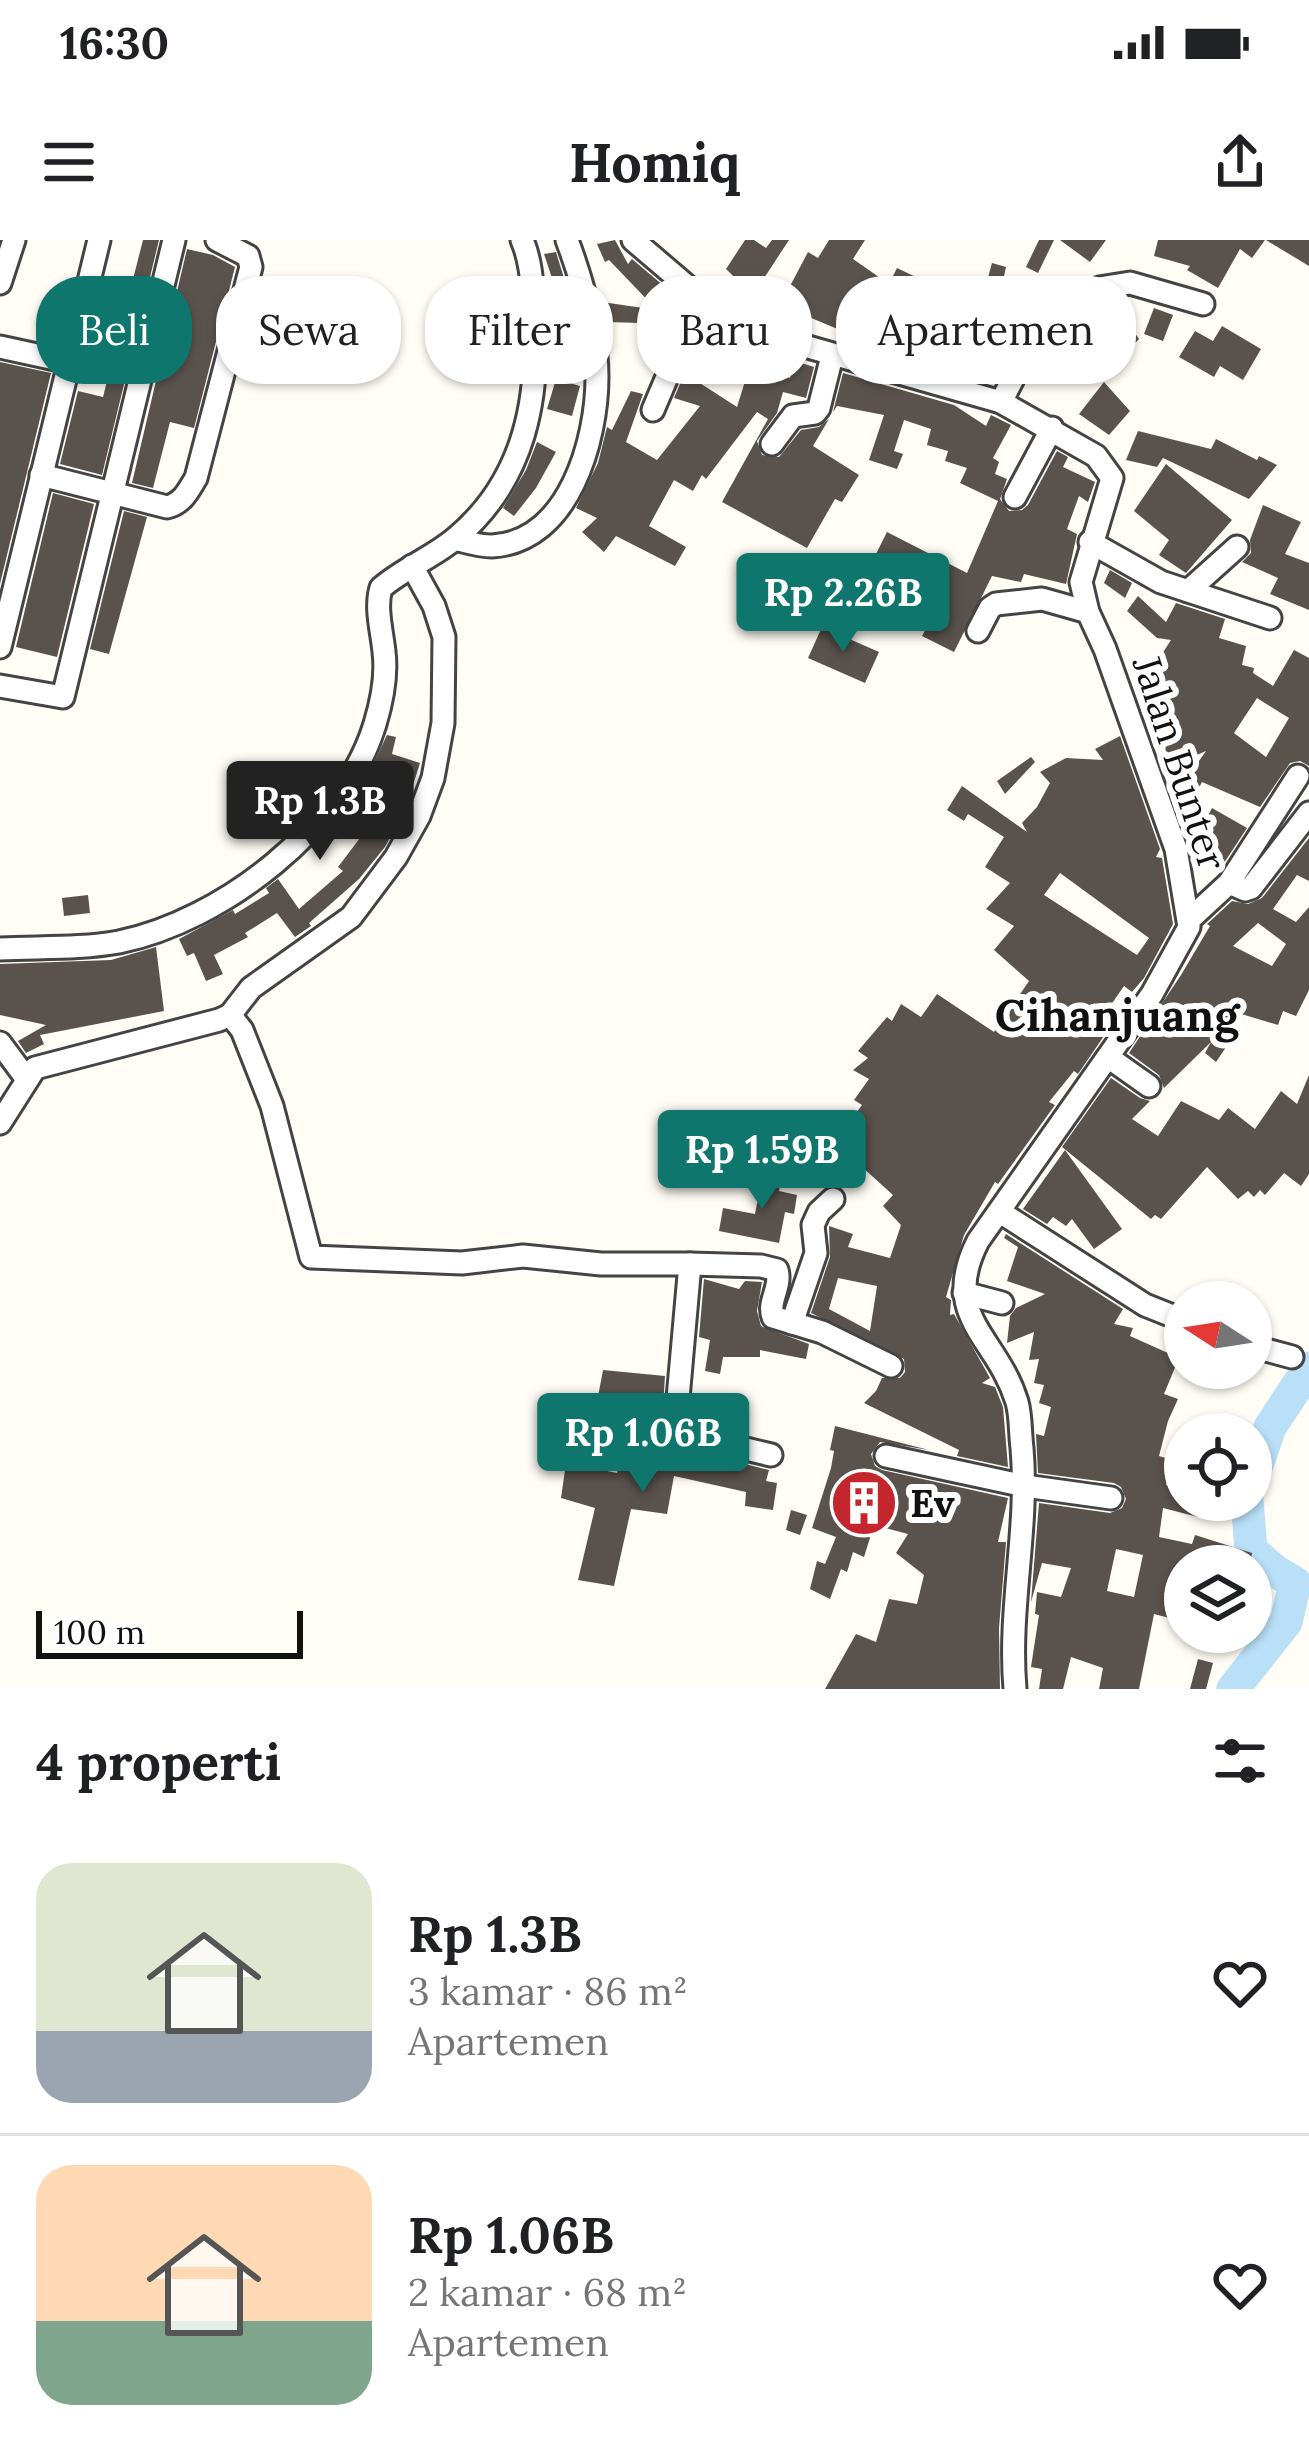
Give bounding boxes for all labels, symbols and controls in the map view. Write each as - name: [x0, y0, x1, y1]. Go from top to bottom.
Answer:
- text: 16:30: [60, 14, 169, 71]
- text: Homiq: [569, 128, 740, 197]
- icon: menu: [36, 129, 102, 195]
- icon: share: [1207, 129, 1273, 195]
- chip: Beli: [36, 276, 192, 384]
- chip: Sewa: [216, 276, 401, 384]
- chip: Filter: [425, 276, 613, 384]
- chip: Baru: [637, 276, 812, 384]
- chip: Apartemen: [836, 276, 1136, 384]
- pin: Rp 2.26B: [719, 553, 967, 655]
- text: Rp 2.26B: [763, 567, 923, 617]
- street label: Jalan Bunter: [1122, 649, 1238, 877]
- pin: Rp 1.3B: [209, 761, 431, 863]
- text: Rp 1.3B: [254, 775, 386, 825]
- district label: Cihanjuang: [995, 986, 1241, 1043]
- pin: Rp 1.59B: [638, 1110, 886, 1212]
- text: Rp 1.59B: [685, 1124, 839, 1174]
- north arrow: [1164, 1281, 1272, 1389]
- map controls: [1164, 1281, 1272, 1653]
- pin: Rp 1.06B: [519, 1393, 767, 1495]
- text: Rp 1.06B: [564, 1407, 722, 1457]
- button: locate: [1164, 1413, 1272, 1521]
- building icon: Ev: [829, 1468, 899, 1538]
- place label: Ev: [910, 1478, 955, 1528]
- button: layers: [1164, 1545, 1272, 1653]
- scale bar: [36, 1605, 303, 1658]
- text: 100 m: [54, 1611, 145, 1653]
- icon: filters: [1207, 1728, 1273, 1794]
- text: 4 properti: [36, 1729, 281, 1794]
- text: Rp 1.3B: [408, 1901, 582, 1966]
- icon: home: [132, 1911, 276, 2055]
- icon: heart: [1207, 1950, 1273, 2016]
- text: 3 kamar · 86 m²: [408, 1966, 688, 2016]
- text: Apartemen: [408, 2016, 609, 2066]
- text: Rp 1.06B: [408, 2202, 614, 2267]
- icon: home: [132, 2213, 276, 2357]
- icon: heart: [1207, 2252, 1273, 2318]
- text: 2 kamar · 68 m²: [408, 2267, 687, 2317]
- text: Apartemen: [408, 2317, 609, 2367]

